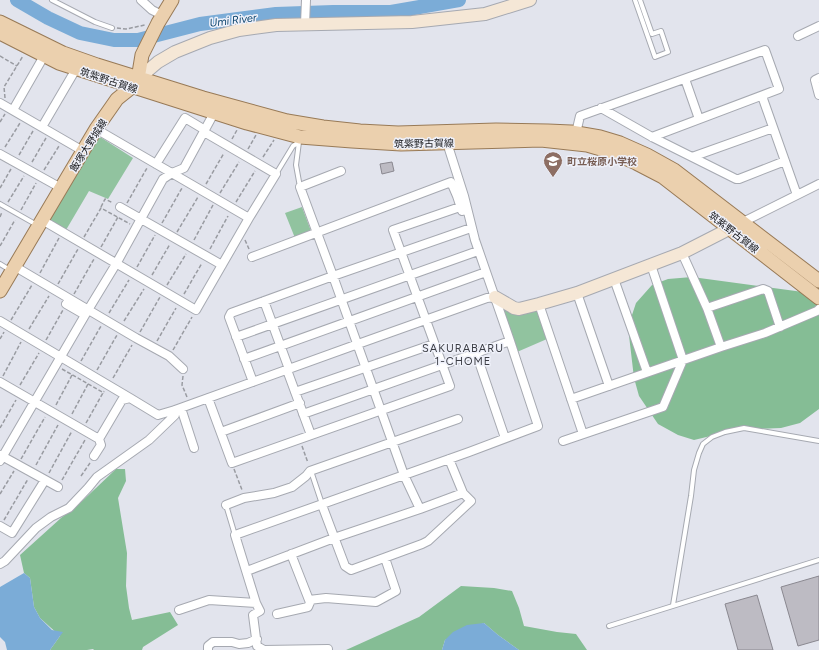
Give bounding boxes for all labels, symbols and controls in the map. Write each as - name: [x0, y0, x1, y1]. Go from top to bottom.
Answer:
- water label: Umi River: [209, 11, 259, 30]
- street label: 筑紫野古賀線: [78, 65, 139, 96]
- street label: 飯塚大野城線: [67, 116, 110, 174]
- street label: 筑紫野古賀線: [394, 136, 454, 151]
- school or university icon: 町立桜原小学校: [542, 150, 564, 178]
- place label: 町立桜原小学校: [567, 155, 637, 168]
- street label: 筑紫野古賀線: [706, 209, 761, 256]
- district label: SAKURABARU 1-CHOME: [422, 342, 504, 368]

